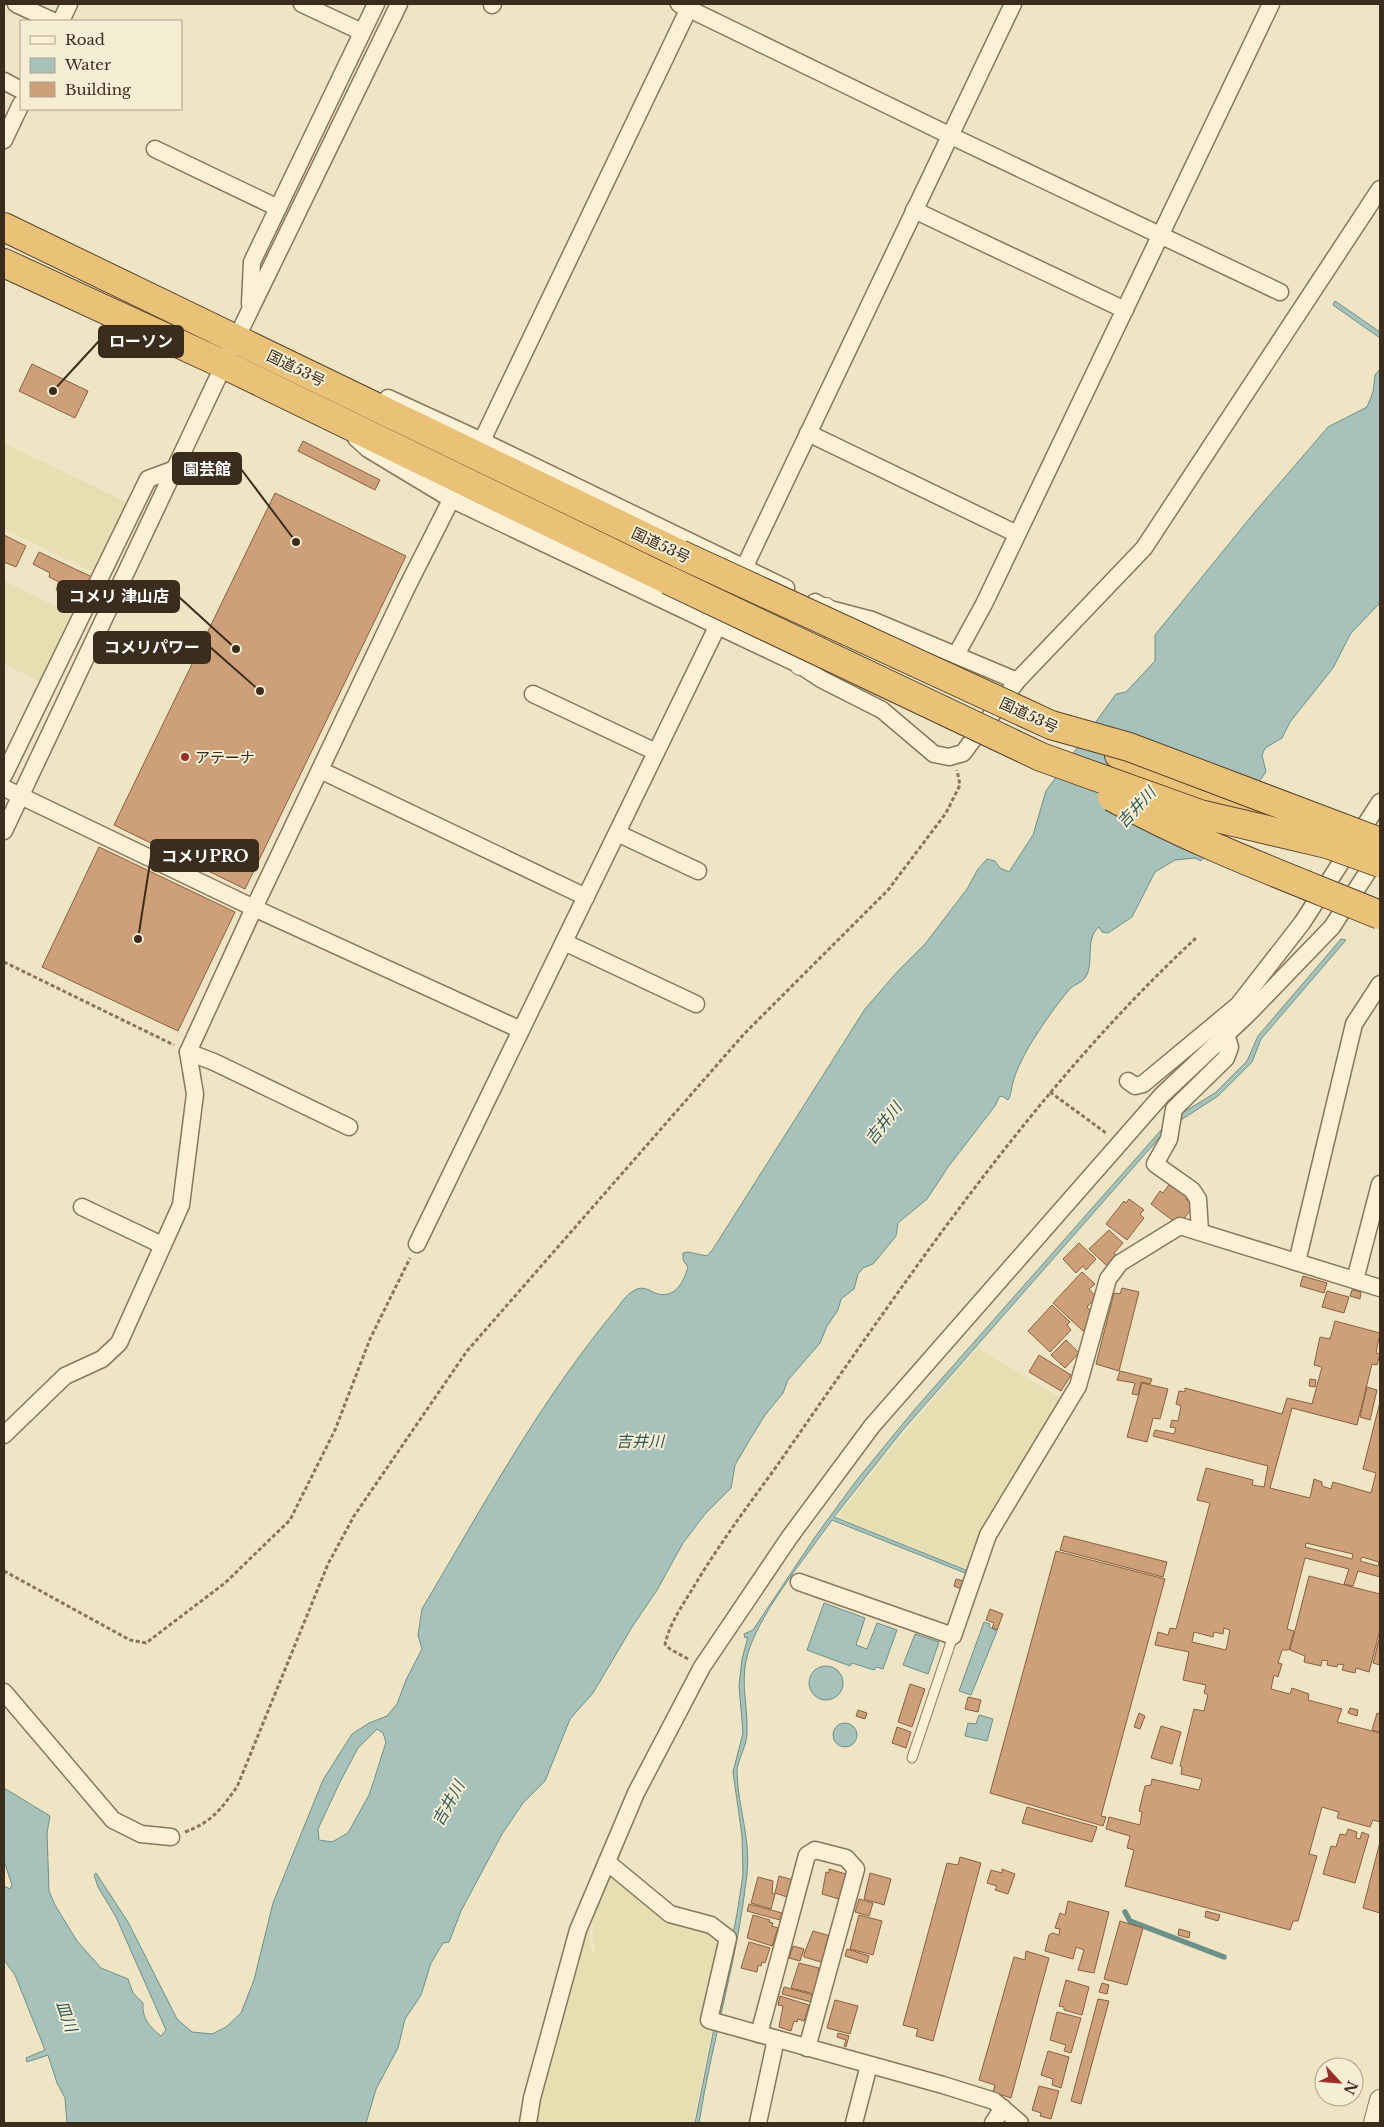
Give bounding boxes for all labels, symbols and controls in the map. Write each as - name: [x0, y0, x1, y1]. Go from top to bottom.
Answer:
- legend: [20, 20, 182, 110]
- text: Road: [65, 30, 105, 49]
- text: Water: [64, 55, 112, 74]
- text: Building: [65, 80, 132, 99]
- callout: ローソン: [99, 326, 183, 357]
- text: ローソン: [109, 331, 173, 351]
- street label: 国道53号: [264, 346, 328, 390]
- callout: 園芸館: [173, 453, 241, 484]
- text: 園芸館: [183, 459, 231, 479]
- street label: 国道53号: [629, 523, 693, 567]
- callout: コメリ 津山店: [58, 581, 179, 612]
- text: コメリ 津山店: [69, 586, 169, 606]
- callout: コメリパワー: [94, 632, 210, 663]
- text: コメリパワー: [104, 637, 200, 657]
- street label: 国道53号: [997, 693, 1061, 737]
- place label: アテーナ: [195, 748, 255, 767]
- marker: アテーナ: [179, 751, 191, 763]
- water label: 吉井川: [1112, 781, 1161, 831]
- callout: コメリPRO: [151, 840, 258, 871]
- text: コメリPRO: [161, 846, 249, 866]
- water label: 吉井川: [860, 1096, 907, 1148]
- water label: 吉井川: [616, 1431, 666, 1451]
- water label: 吉井川: [428, 1775, 469, 1829]
- water label: 皿川: [52, 1998, 83, 2036]
- north arrow: [1314, 2057, 1364, 2107]
- text: N: [1340, 2078, 1362, 2098]

